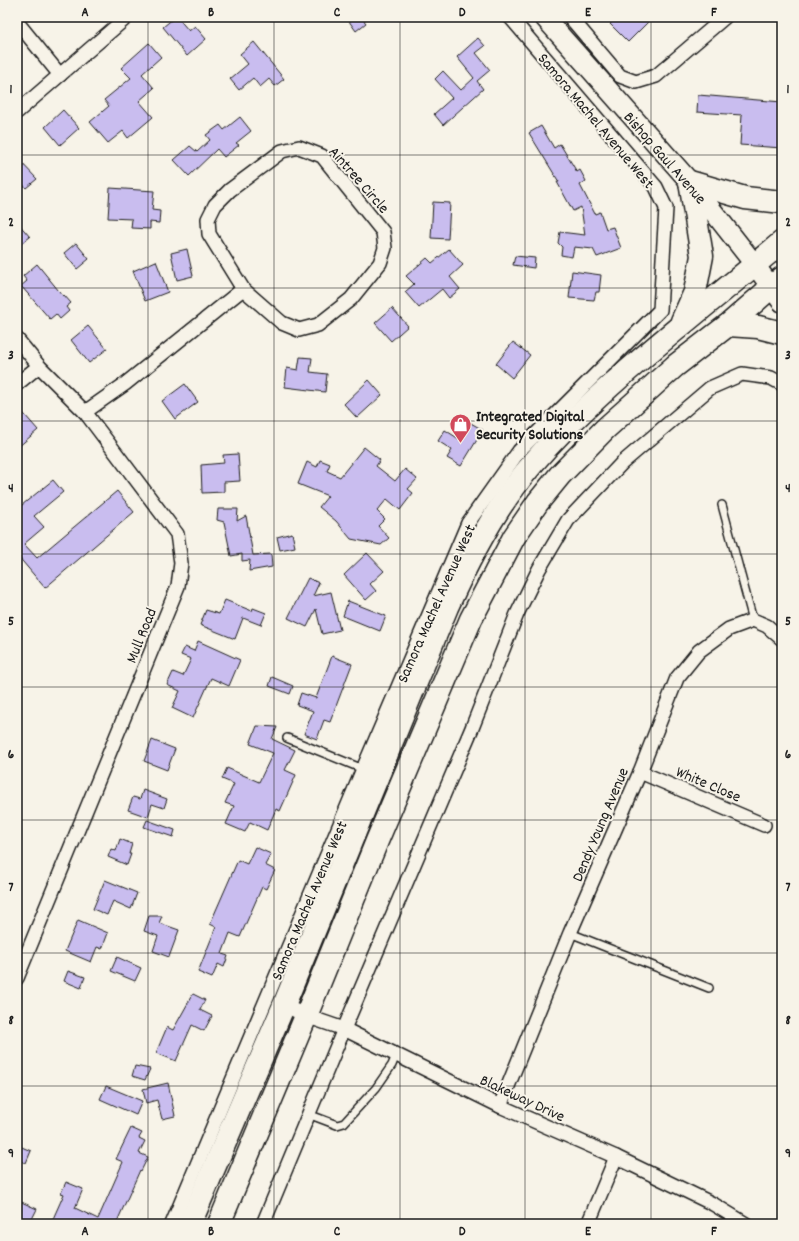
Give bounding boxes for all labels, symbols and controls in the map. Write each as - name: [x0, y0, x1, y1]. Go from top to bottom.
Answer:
- text: A: [81, 4, 89, 23]
- text: B: [208, 4, 214, 23]
- text: C: [334, 4, 341, 23]
- text: D: [459, 4, 466, 23]
- text: E: [585, 4, 592, 23]
- text: F: [711, 4, 717, 23]
- street label: Samora Machel Avenue West: [531, 49, 659, 195]
- text: 1: [10, 81, 13, 100]
- text: 1: [787, 81, 790, 100]
- street label: Bishop Gaul Avenue: [617, 107, 711, 210]
- street label: Aintree Circle: [322, 142, 394, 219]
- text: 2: [8, 214, 14, 233]
- text: 2: [785, 214, 791, 233]
- text: 3: [8, 347, 14, 366]
- text: 3: [785, 347, 791, 366]
- place label: Integrated Digital Security Solutions: [476, 406, 584, 447]
- shop icon: Integrated Digital Security Solutions: [447, 411, 473, 444]
- text: 4: [8, 480, 14, 499]
- text: 4: [785, 480, 791, 499]
- street label: Samora Machel Avenue West: [392, 521, 483, 687]
- street label: Mull Road: [121, 605, 164, 667]
- text: 5: [8, 613, 14, 632]
- text: 5: [785, 613, 791, 632]
- text: 6: [8, 746, 15, 765]
- text: 6: [785, 746, 792, 765]
- street label: White Close: [672, 761, 744, 809]
- street label: Dendy Young Avenue: [567, 764, 636, 886]
- street label: Samora Machel Avenue West: [266, 818, 354, 984]
- text: 7: [9, 879, 14, 898]
- text: 7: [786, 879, 791, 898]
- text: 8: [8, 1012, 14, 1031]
- text: 8: [785, 1012, 791, 1031]
- street label: Blakeway Drive: [476, 1070, 568, 1129]
- text: 9: [8, 1145, 14, 1164]
- text: 9: [785, 1145, 791, 1164]
- text: A: [81, 1223, 89, 1241]
- text: B: [208, 1223, 214, 1241]
- text: C: [334, 1223, 341, 1241]
- text: D: [459, 1223, 466, 1241]
- text: E: [585, 1223, 592, 1241]
- text: F: [711, 1223, 717, 1241]

